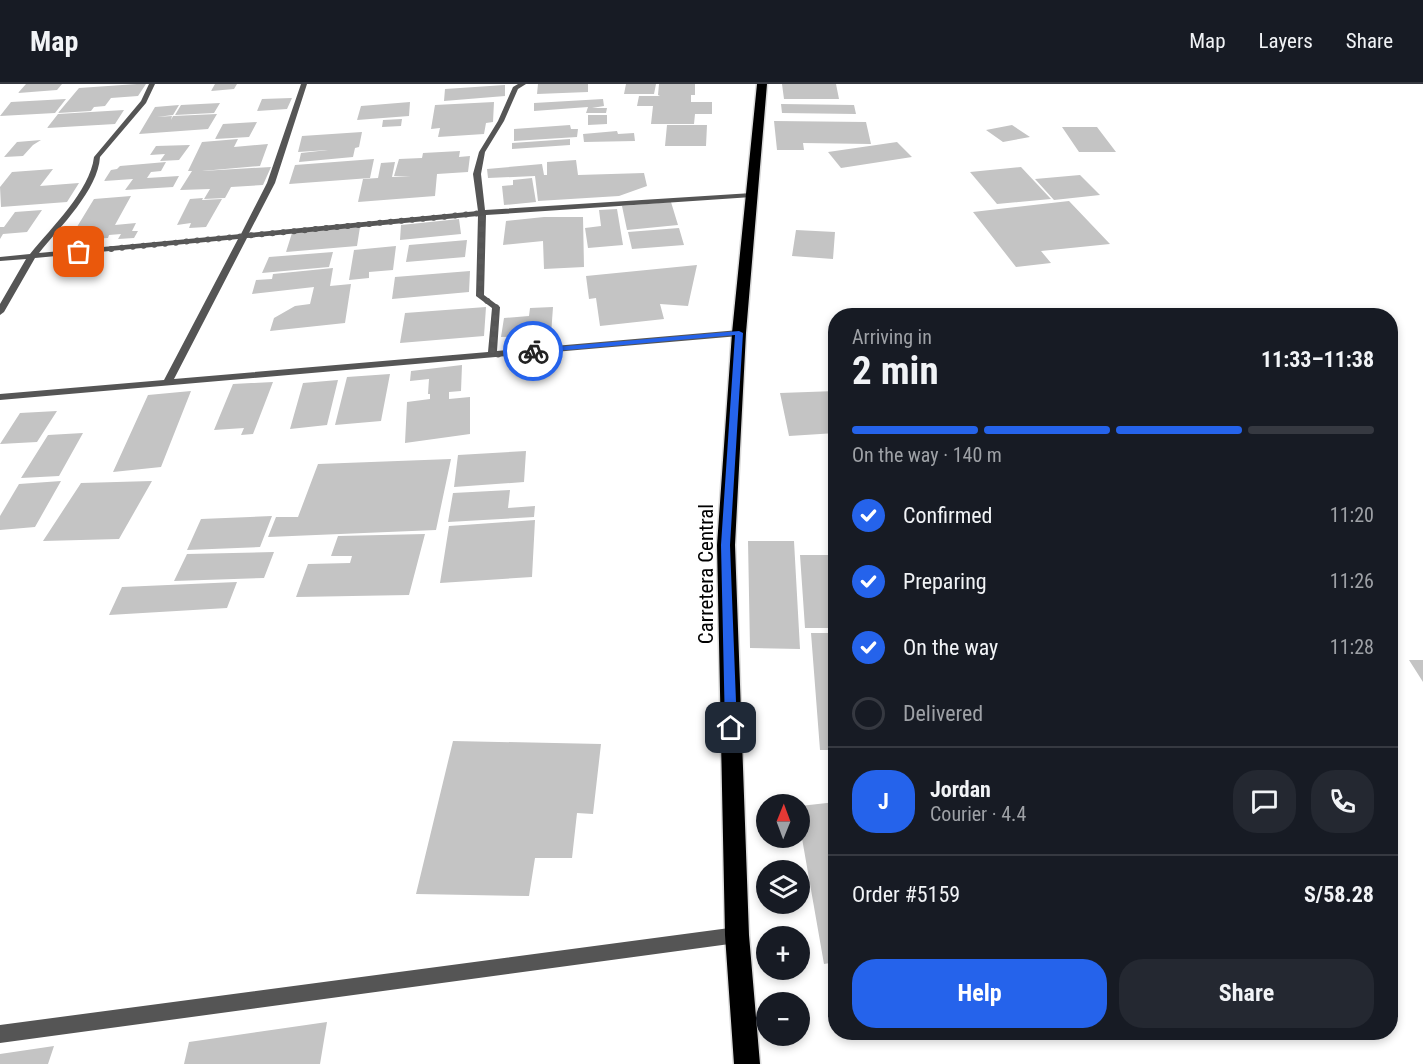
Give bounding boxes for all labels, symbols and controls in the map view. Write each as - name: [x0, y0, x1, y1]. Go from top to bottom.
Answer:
- text: Map: [30, 25, 78, 58]
- text: Map: [1189, 29, 1226, 53]
- text: Layers: [1259, 29, 1313, 53]
- text: Share: [1346, 29, 1393, 53]
- pin: [53, 226, 104, 277]
- icon: bag: [62, 235, 95, 268]
- courier: [503, 321, 563, 381]
- text: Arriving in: [852, 325, 932, 349]
- icon: bike: [517, 335, 550, 368]
- text: 11:33–11:38: [1261, 347, 1374, 372]
- text: 2 min: [852, 348, 939, 394]
- text: On the way · 140 m: [852, 443, 1002, 467]
- icon: check: [852, 499, 885, 532]
- text: Confirmed: [903, 503, 992, 528]
- text: 11:20: [1330, 503, 1374, 527]
- street label: Carretera Central: [694, 504, 718, 644]
- icon: check: [852, 565, 885, 598]
- text: Preparing: [903, 569, 987, 594]
- text: 11:26: [1330, 569, 1374, 593]
- icon: check: [852, 631, 885, 664]
- text: On the way: [903, 635, 998, 660]
- text: 11:28: [1330, 635, 1374, 659]
- text: Delivered: [903, 701, 983, 726]
- pin: [705, 702, 756, 753]
- icon: home: [714, 711, 747, 744]
- button: chat: [1233, 770, 1296, 833]
- button: phone: [1311, 770, 1374, 833]
- text: Jordan: [930, 777, 991, 802]
- text: J: [878, 789, 889, 814]
- north arrow: [756, 794, 810, 848]
- map controls: [756, 794, 810, 1046]
- text: Courier · 4.4: [930, 802, 1026, 826]
- button: layers: [756, 860, 810, 914]
- text: Order #5159: [852, 882, 960, 907]
- text: S/58.28: [1304, 882, 1374, 907]
- button: +: [756, 926, 810, 980]
- button: Help: [852, 959, 1107, 1028]
- button: Share: [1119, 959, 1374, 1028]
- button: −: [756, 992, 810, 1046]

